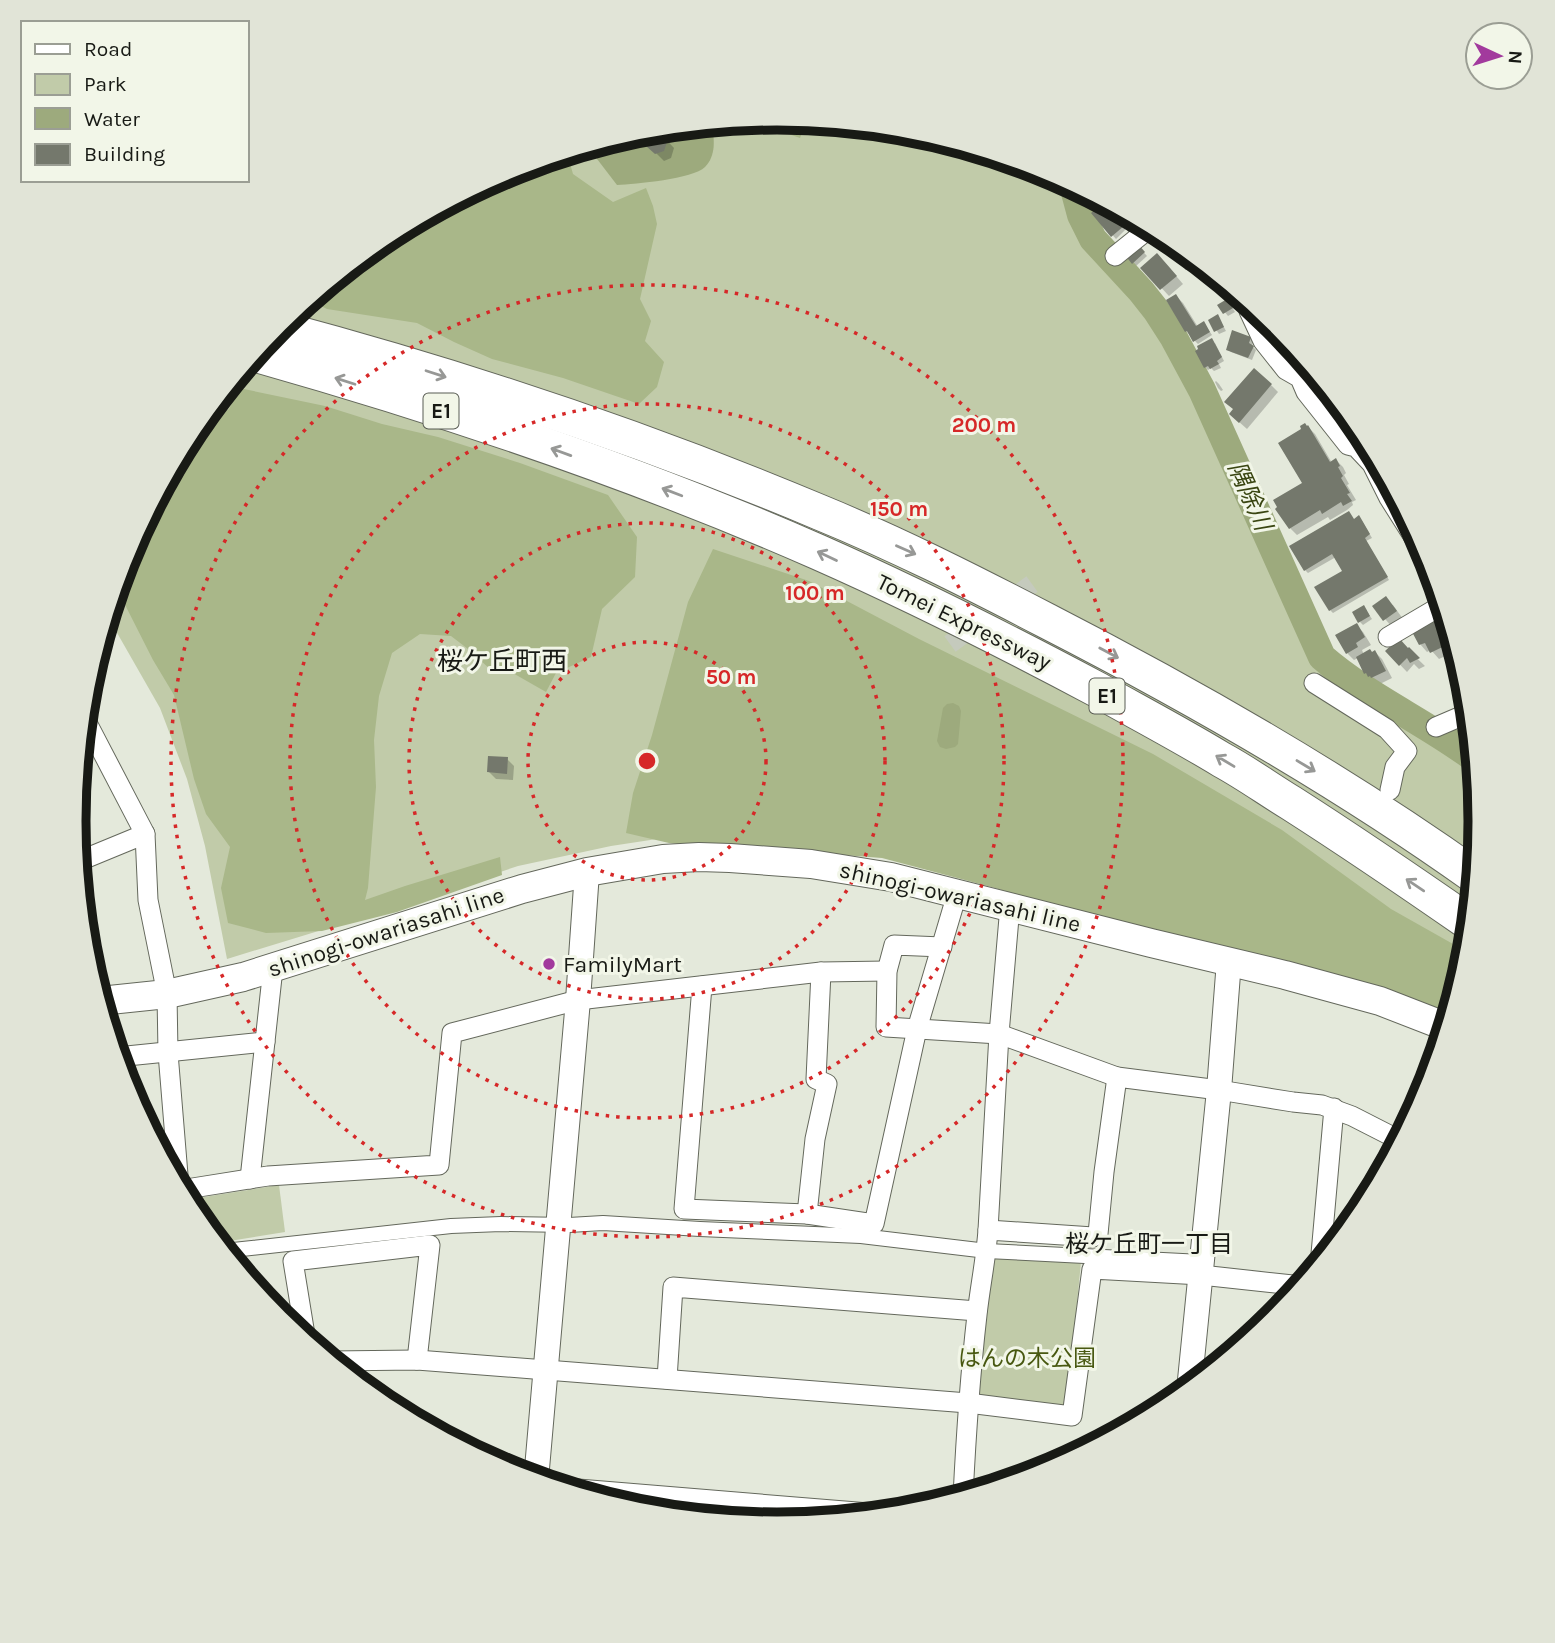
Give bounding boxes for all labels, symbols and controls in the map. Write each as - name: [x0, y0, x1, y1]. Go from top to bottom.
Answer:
- legend: [21, 21, 248, 182]
- north arrow: [1464, 21, 1534, 91]
- text: Road: [84, 37, 132, 61]
- text: N: [1504, 50, 1526, 65]
- text: Park: [84, 72, 127, 96]
- text: Water: [84, 107, 140, 131]
- text: Building: [84, 142, 165, 166]
- one-way arrow: [425, 368, 447, 381]
- one-way arrow: [335, 373, 357, 386]
- road number: E1: [424, 394, 458, 428]
- text: 200 m: [952, 413, 1016, 437]
- one-way arrow: [551, 445, 573, 457]
- water label: 隅除川: [1223, 457, 1279, 537]
- one-way arrow: [662, 485, 683, 498]
- text: 150 m: [870, 497, 928, 521]
- one-way arrow: [894, 544, 916, 557]
- one-way arrow: [817, 549, 838, 562]
- street label: Tomei Expressway: [873, 568, 1056, 676]
- text: 100 m: [785, 581, 845, 605]
- district label: 桜ケ丘町西: [437, 646, 567, 677]
- one-way arrow: [1098, 646, 1119, 660]
- text: 50 m: [706, 665, 756, 689]
- road number: E1: [1090, 678, 1124, 714]
- centre of rings: [635, 749, 659, 773]
- one-way arrow: [1215, 754, 1235, 768]
- one-way arrow: [1296, 759, 1316, 773]
- street label: shinogi-owariasahi line: [837, 856, 1083, 938]
- one-way arrow: [1406, 878, 1425, 893]
- street label: shinogi-owariasahi line: [264, 881, 508, 983]
- place label: FamilyMart: [563, 951, 682, 978]
- marker: FamilyMart: [541, 956, 557, 972]
- district label: 桜ケ丘町一丁目: [1065, 1230, 1233, 1258]
- park label: はんの木公園: [958, 1345, 1096, 1372]

